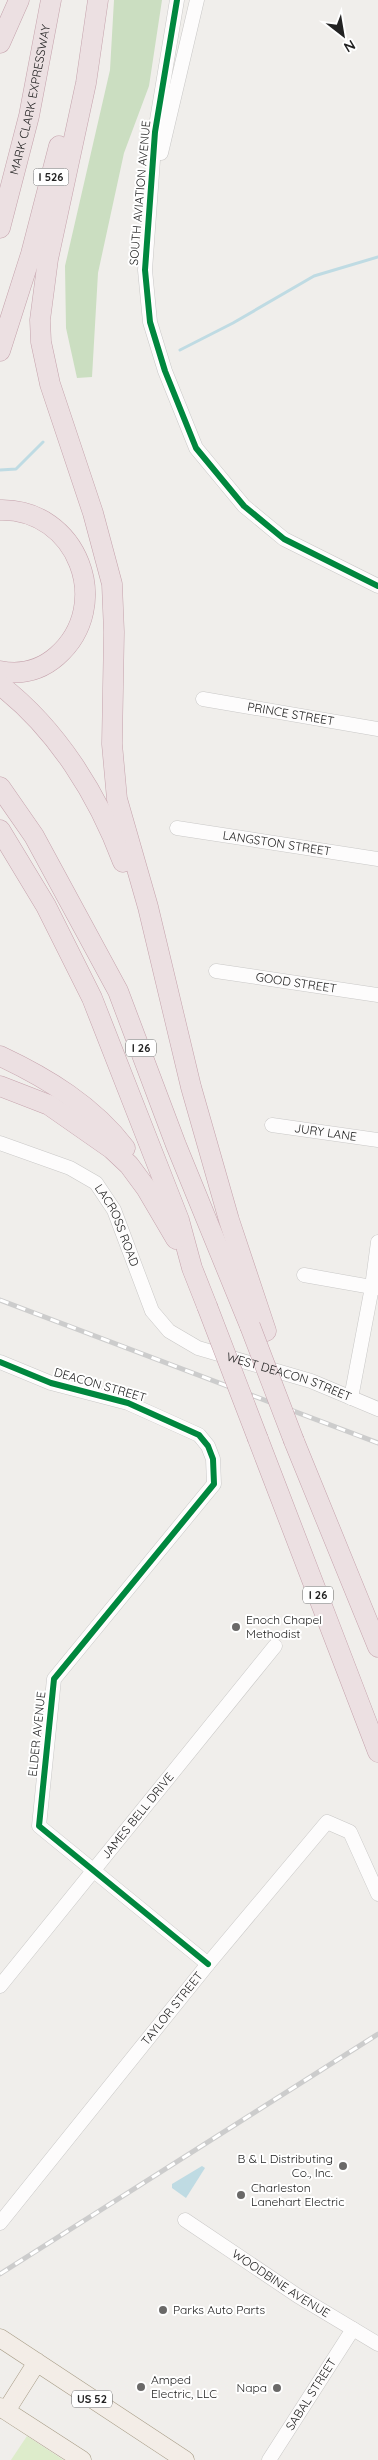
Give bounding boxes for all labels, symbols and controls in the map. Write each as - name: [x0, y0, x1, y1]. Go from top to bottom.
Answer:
- north arrow: [318, 10, 368, 60]
- street label: MARK CLARK EXPRESSWAY: [6, 23, 53, 176]
- text: N: [341, 36, 359, 57]
- street label: SOUTH AVIATION AVENUE: [126, 120, 153, 266]
- road number: I 526: [34, 168, 68, 186]
- street label: PRINCE STREET: [246, 699, 335, 728]
- street label: LANGSTON STREET: [222, 827, 332, 859]
- street label: GOOD STREET: [255, 969, 338, 996]
- road number: I 26: [126, 1040, 156, 1056]
- street label: JURY LANE: [293, 1120, 358, 1144]
- street label: LACROSS ROAD: [92, 1181, 143, 1269]
- street label: WEST DEACON STREET: [225, 1349, 354, 1404]
- street label: DEACON STREET: [52, 1364, 148, 1405]
- road number: I 26: [303, 1586, 333, 1604]
- place label: Enoch Chapel Methodist: [246, 1612, 322, 1641]
- marker: Enoch Chapel Methodist: [230, 1621, 242, 1633]
- street label: ELDER AVENUE: [25, 1690, 48, 1777]
- street label: JAMES BELL DRIVE: [98, 1769, 177, 1862]
- street label: TAYLOR STREET: [138, 1968, 206, 2048]
- place label: B & L Distributing Co., Inc.: [238, 2151, 333, 2180]
- marker: B & L Distributing Co., Inc.: [337, 2160, 349, 2172]
- place label: Charleston Lanehart Electric: [251, 2180, 344, 2209]
- marker: Charleston Lanehart Electric: [235, 2189, 247, 2201]
- street label: WOODBINE AVENUE: [229, 2246, 333, 2320]
- place label: Parks Auto Parts: [173, 2302, 266, 2317]
- marker: Parks Auto Parts: [157, 2304, 169, 2316]
- street label: SABAL STREET: [282, 2355, 339, 2433]
- place label: Amped Electric, LLC: [151, 2372, 217, 2401]
- place label: Napa: [236, 2380, 267, 2395]
- marker: Amped Electric, LLC: [135, 2381, 147, 2393]
- marker: Napa: [271, 2382, 283, 2394]
- road number: US 52: [72, 2390, 112, 2408]

